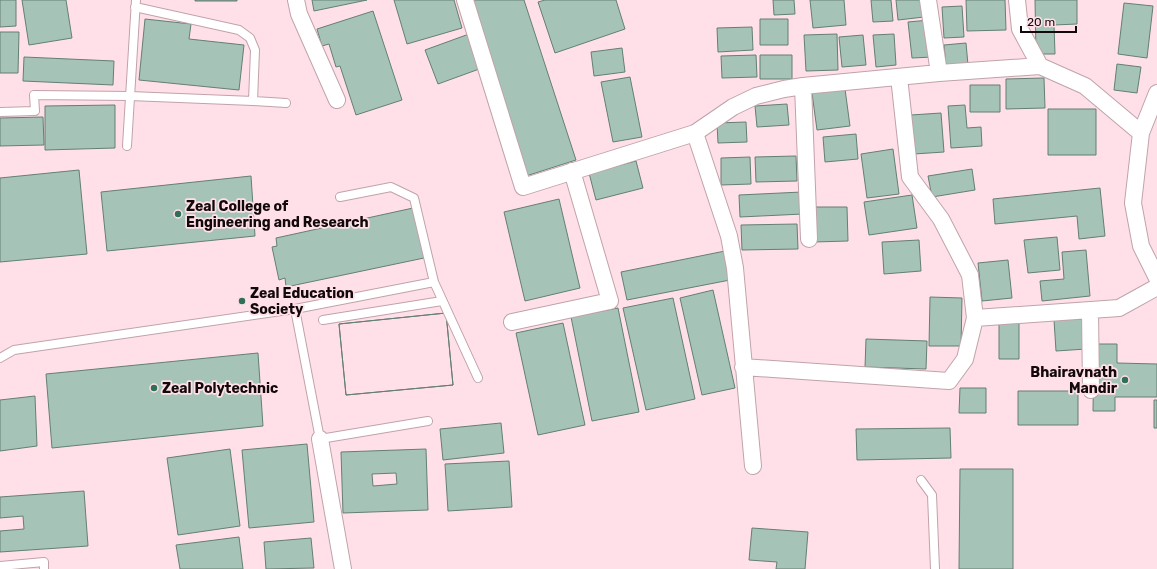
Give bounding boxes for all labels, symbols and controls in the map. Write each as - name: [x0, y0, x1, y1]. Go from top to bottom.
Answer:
- scale bar: [1021, 8, 1076, 34]
- text: 20 m: [1027, 15, 1055, 29]
- place label: Zeal College of Engineering and Research: [186, 198, 369, 231]
- marker: Zeal College of Engineering and Research: [173, 209, 183, 219]
- place label: Zeal Education Society: [250, 285, 354, 318]
- marker: Zeal Education Society: [237, 296, 247, 306]
- place label: Bhairavnath Mandir: [1030, 364, 1118, 397]
- marker: Bhairavnath Mandir: [1120, 375, 1130, 385]
- place label: Zeal Polytechnic: [162, 380, 278, 397]
- marker: Zeal Polytechnic: [149, 383, 159, 393]

